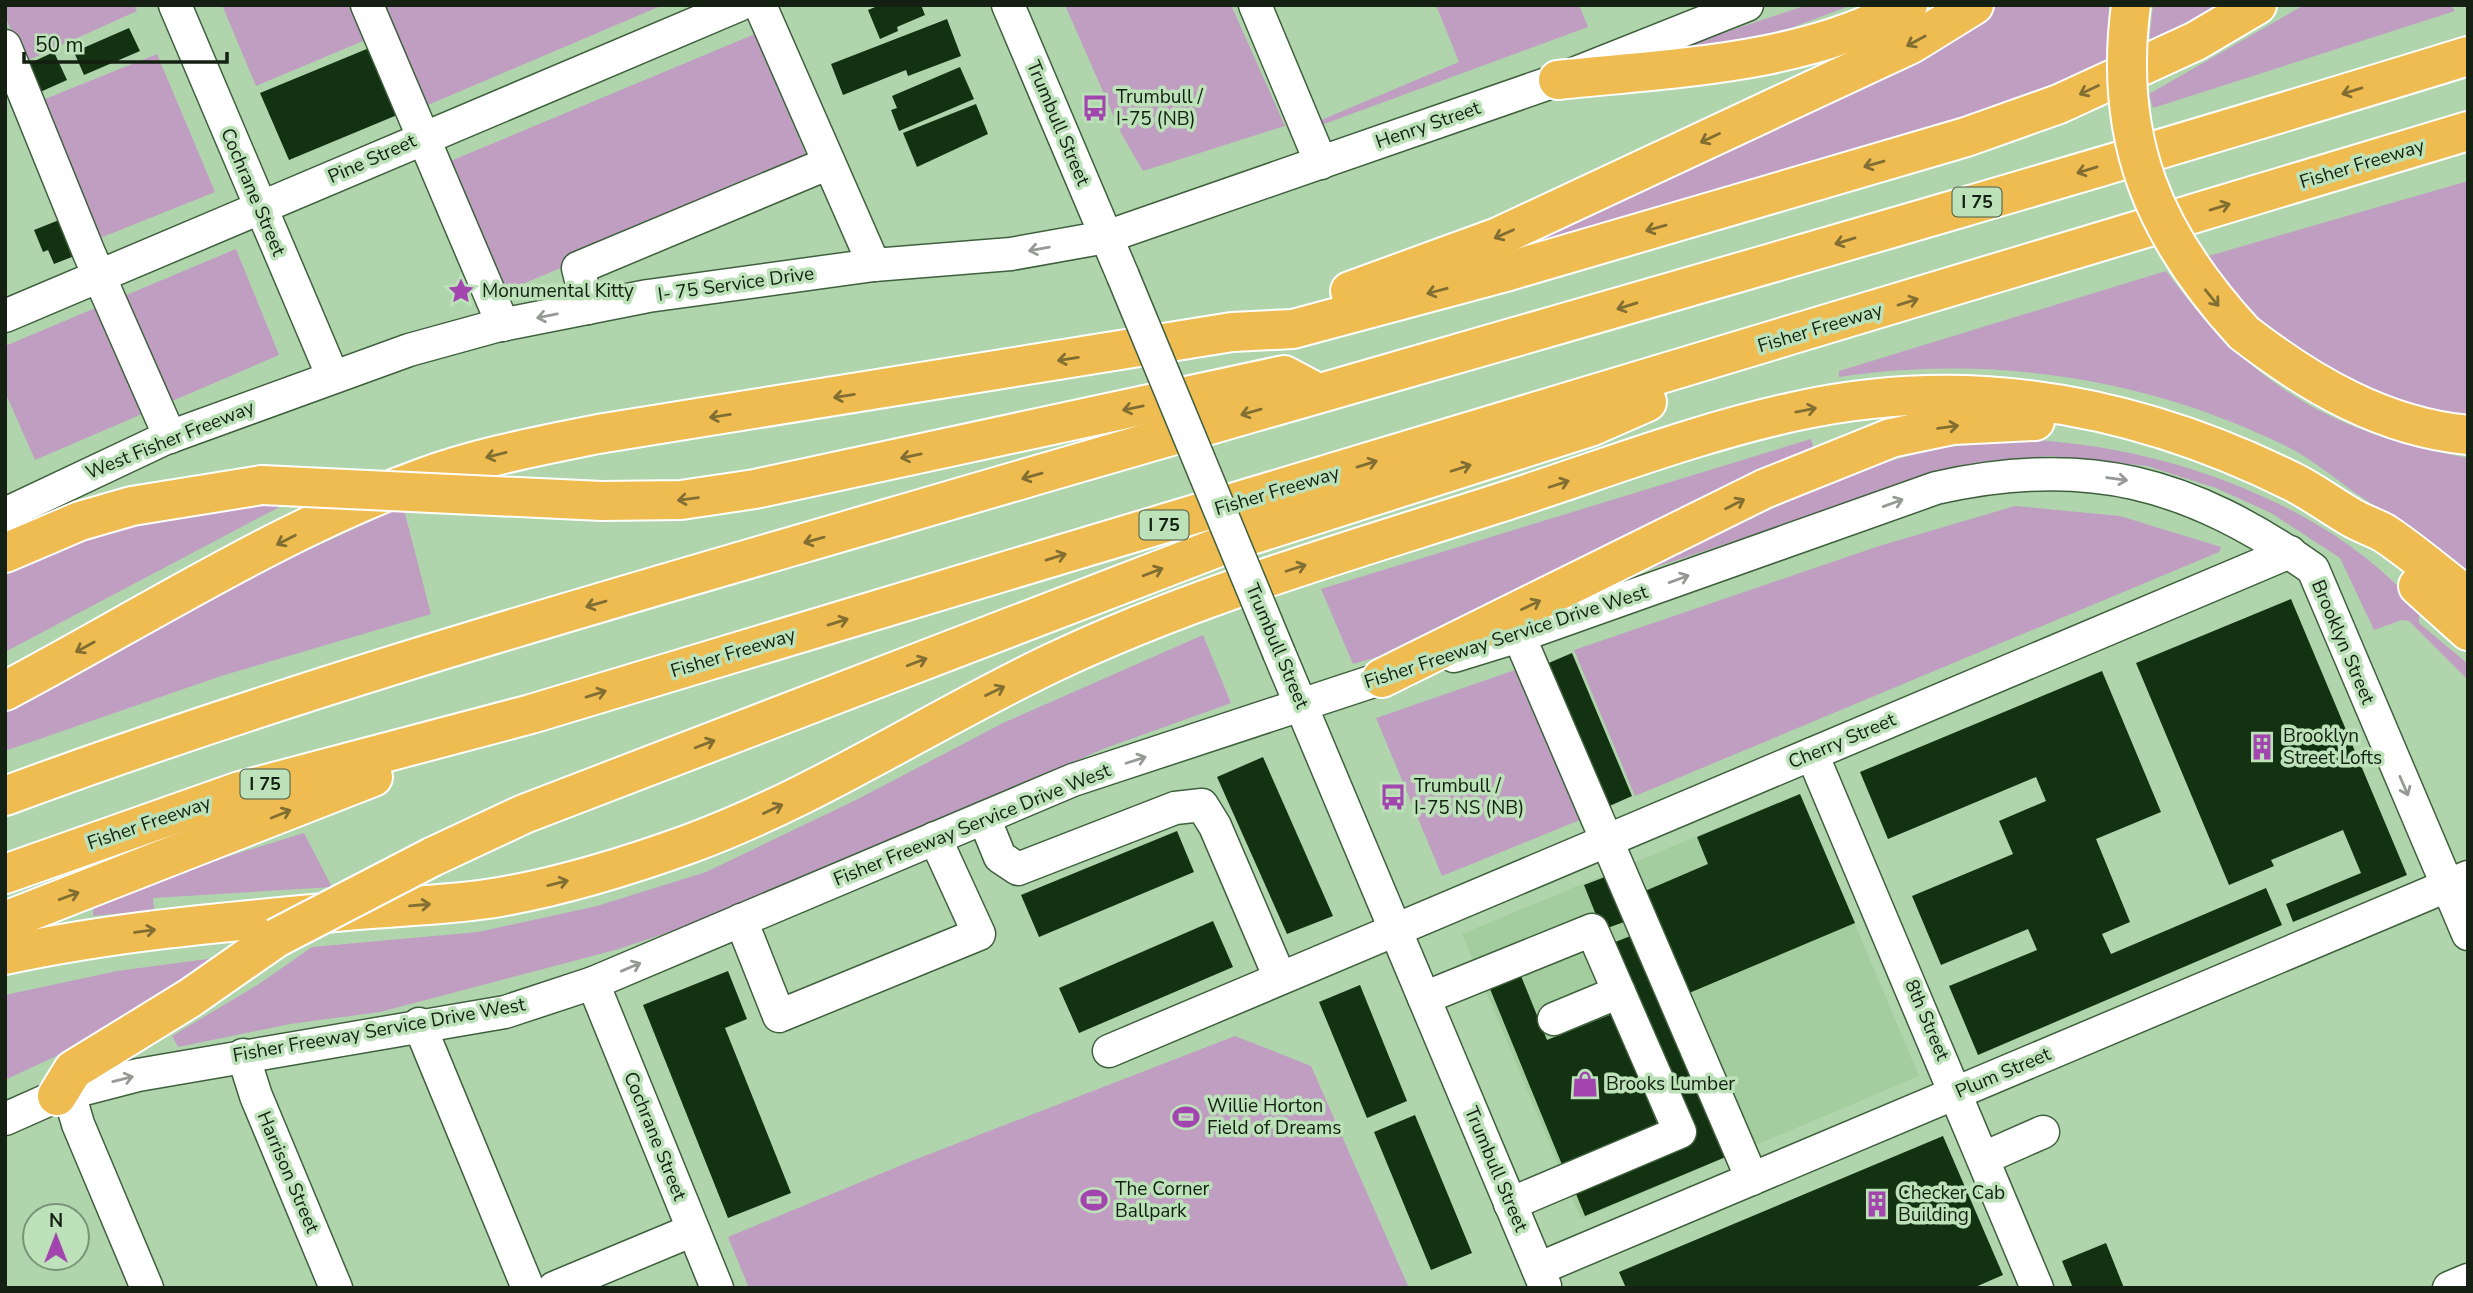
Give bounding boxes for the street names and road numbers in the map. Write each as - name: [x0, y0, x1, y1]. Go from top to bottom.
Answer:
- street label: Trumbull Street: [1020, 57, 1096, 190]
- street label: Henry Street: [1372, 95, 1484, 155]
- street label: Cochrane Street: [214, 124, 292, 260]
- street label: Pine Street: [324, 128, 421, 190]
- street label: Fisher Freeway: [2296, 133, 2428, 195]
- road number: I 75: [1952, 188, 2002, 216]
- street label: I- 75 Service Drive: [656, 260, 816, 308]
- street label: Fisher Freeway: [1754, 297, 1886, 359]
- street label: West Fisher Freeway: [82, 394, 258, 486]
- street label: Fisher Freeway: [1211, 460, 1343, 522]
- road number: I 75: [1140, 510, 1188, 540]
- street label: Brooklyn Street: [2305, 576, 2381, 709]
- street label: Fisher Freeway Service Drive West: [1361, 579, 1651, 695]
- street label: Trumbull Street: [1239, 580, 1315, 713]
- street label: Fisher Freeway: [667, 622, 799, 684]
- street label: Cherry Street: [1784, 707, 1900, 775]
- street label: Fisher Freeway Service Drive West: [830, 757, 1115, 893]
- road number: I 75: [240, 770, 290, 798]
- street label: Fisher Freeway: [84, 790, 214, 856]
- street label: 8th Street: [1898, 976, 1956, 1065]
- street label: Fisher Freeway Service Drive West: [231, 991, 528, 1069]
- street label: Plum Street: [1951, 1041, 2055, 1105]
- street label: Cochrane Street: [617, 1068, 693, 1205]
- street label: Trumbull Street: [1458, 1103, 1534, 1236]
- street label: Harrison Street: [251, 1107, 325, 1237]

